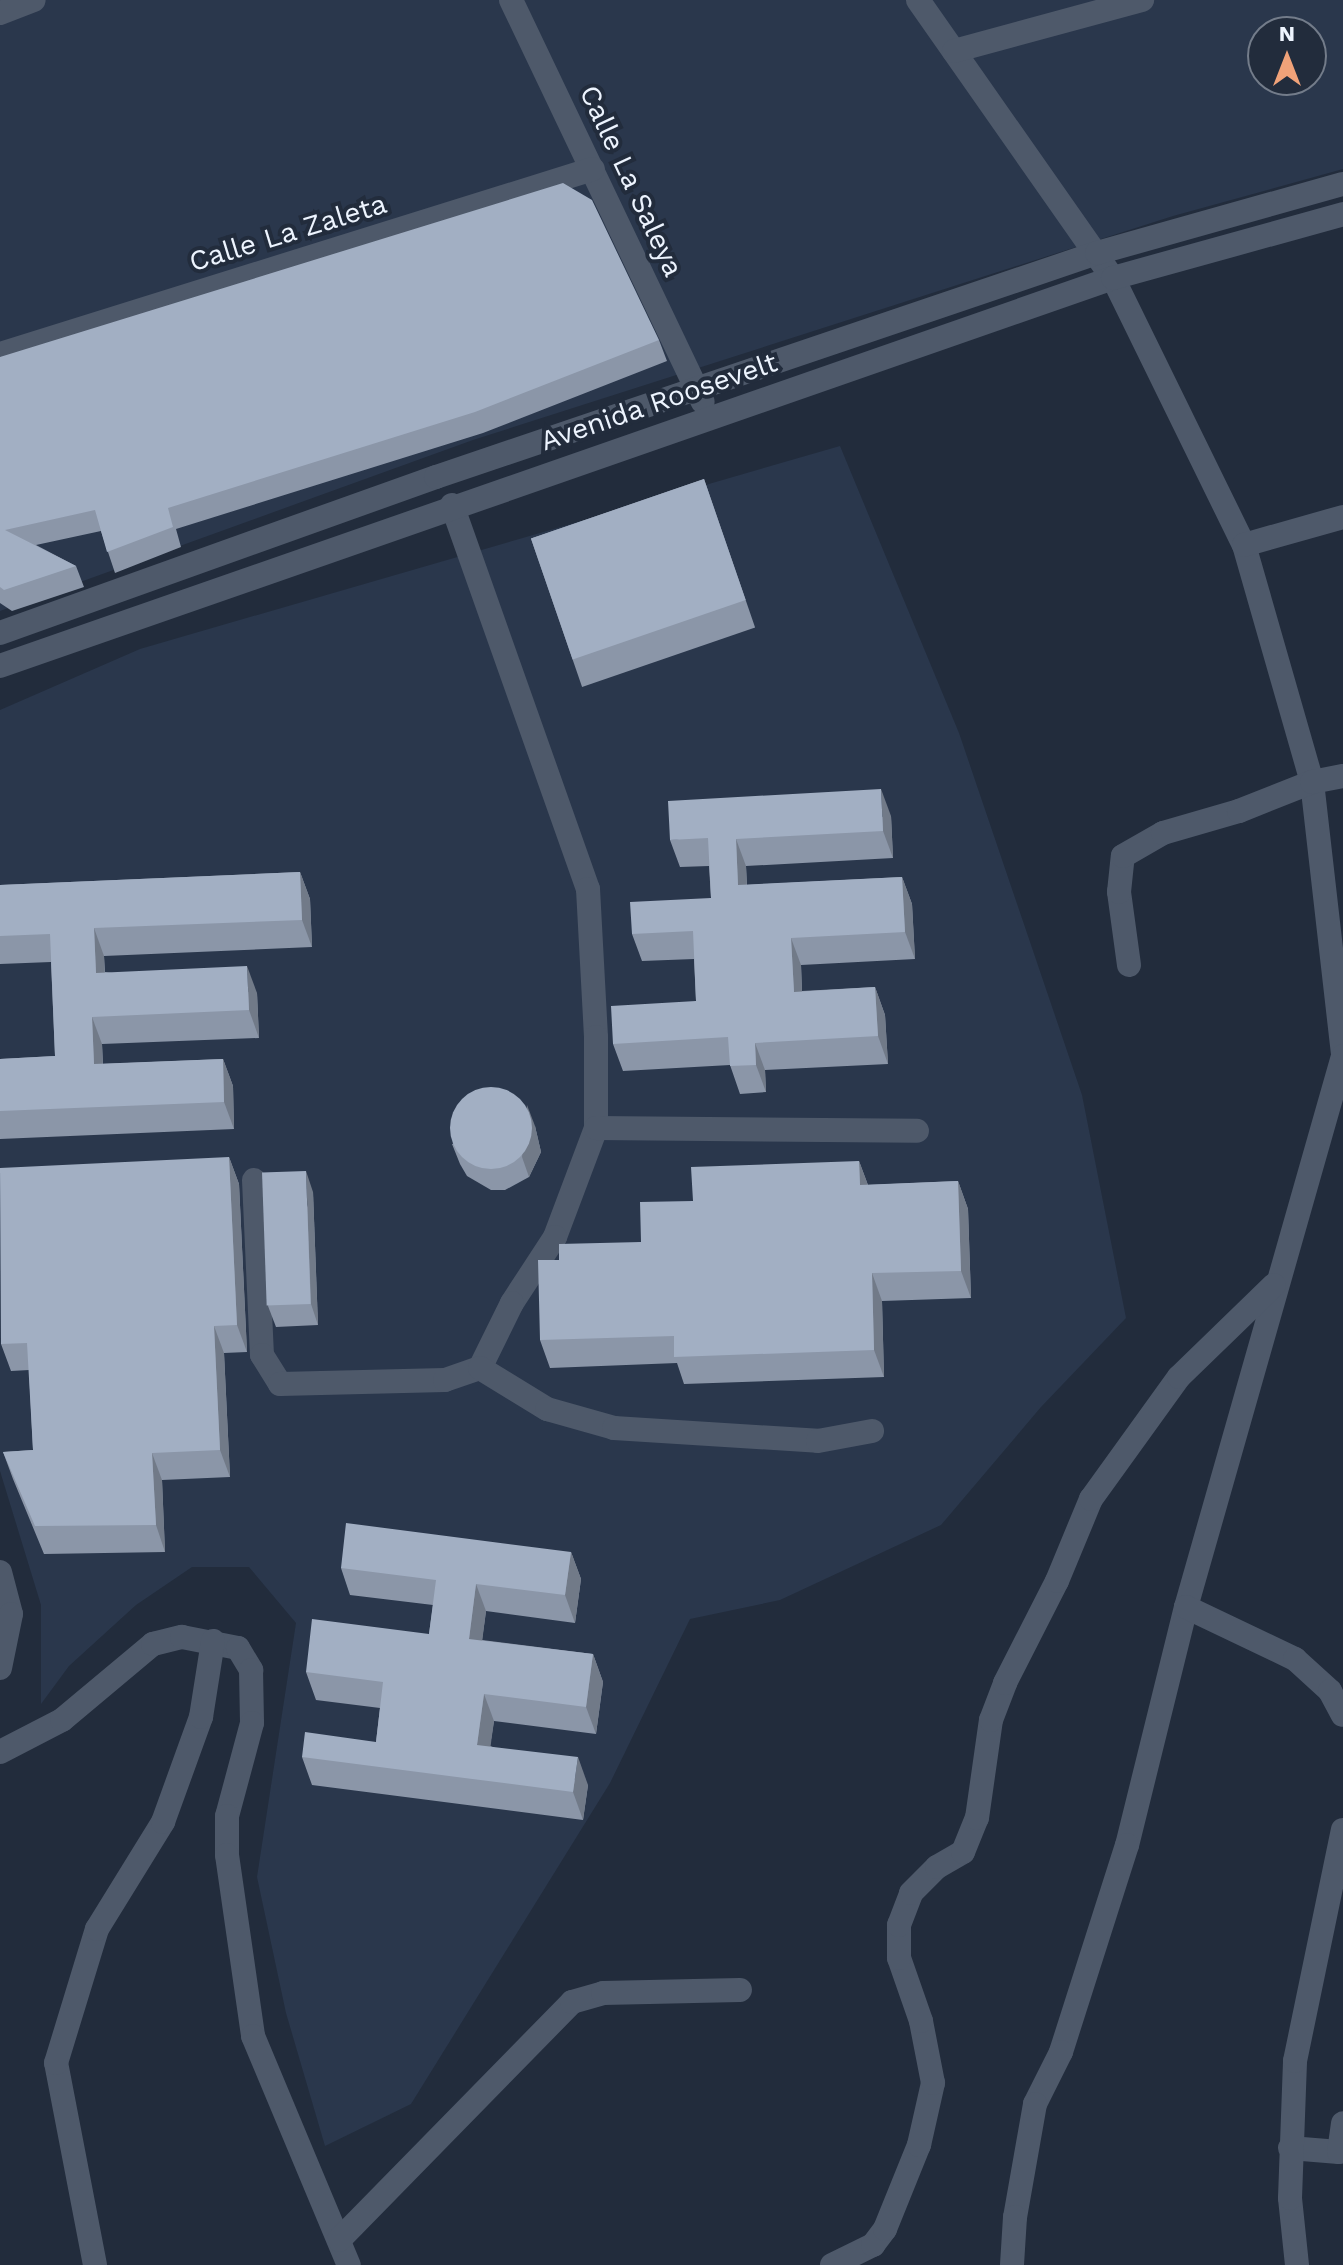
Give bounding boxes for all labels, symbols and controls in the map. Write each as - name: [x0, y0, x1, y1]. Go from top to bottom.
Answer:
- north arrow: [1247, 16, 1327, 96]
- text: N: [1279, 21, 1295, 46]
- street label: Calle La Saleya: [572, 80, 690, 282]
- street label: Calle La Zaleta: [185, 187, 391, 279]
- street label: Avenida Roosevelt: [536, 346, 782, 458]

